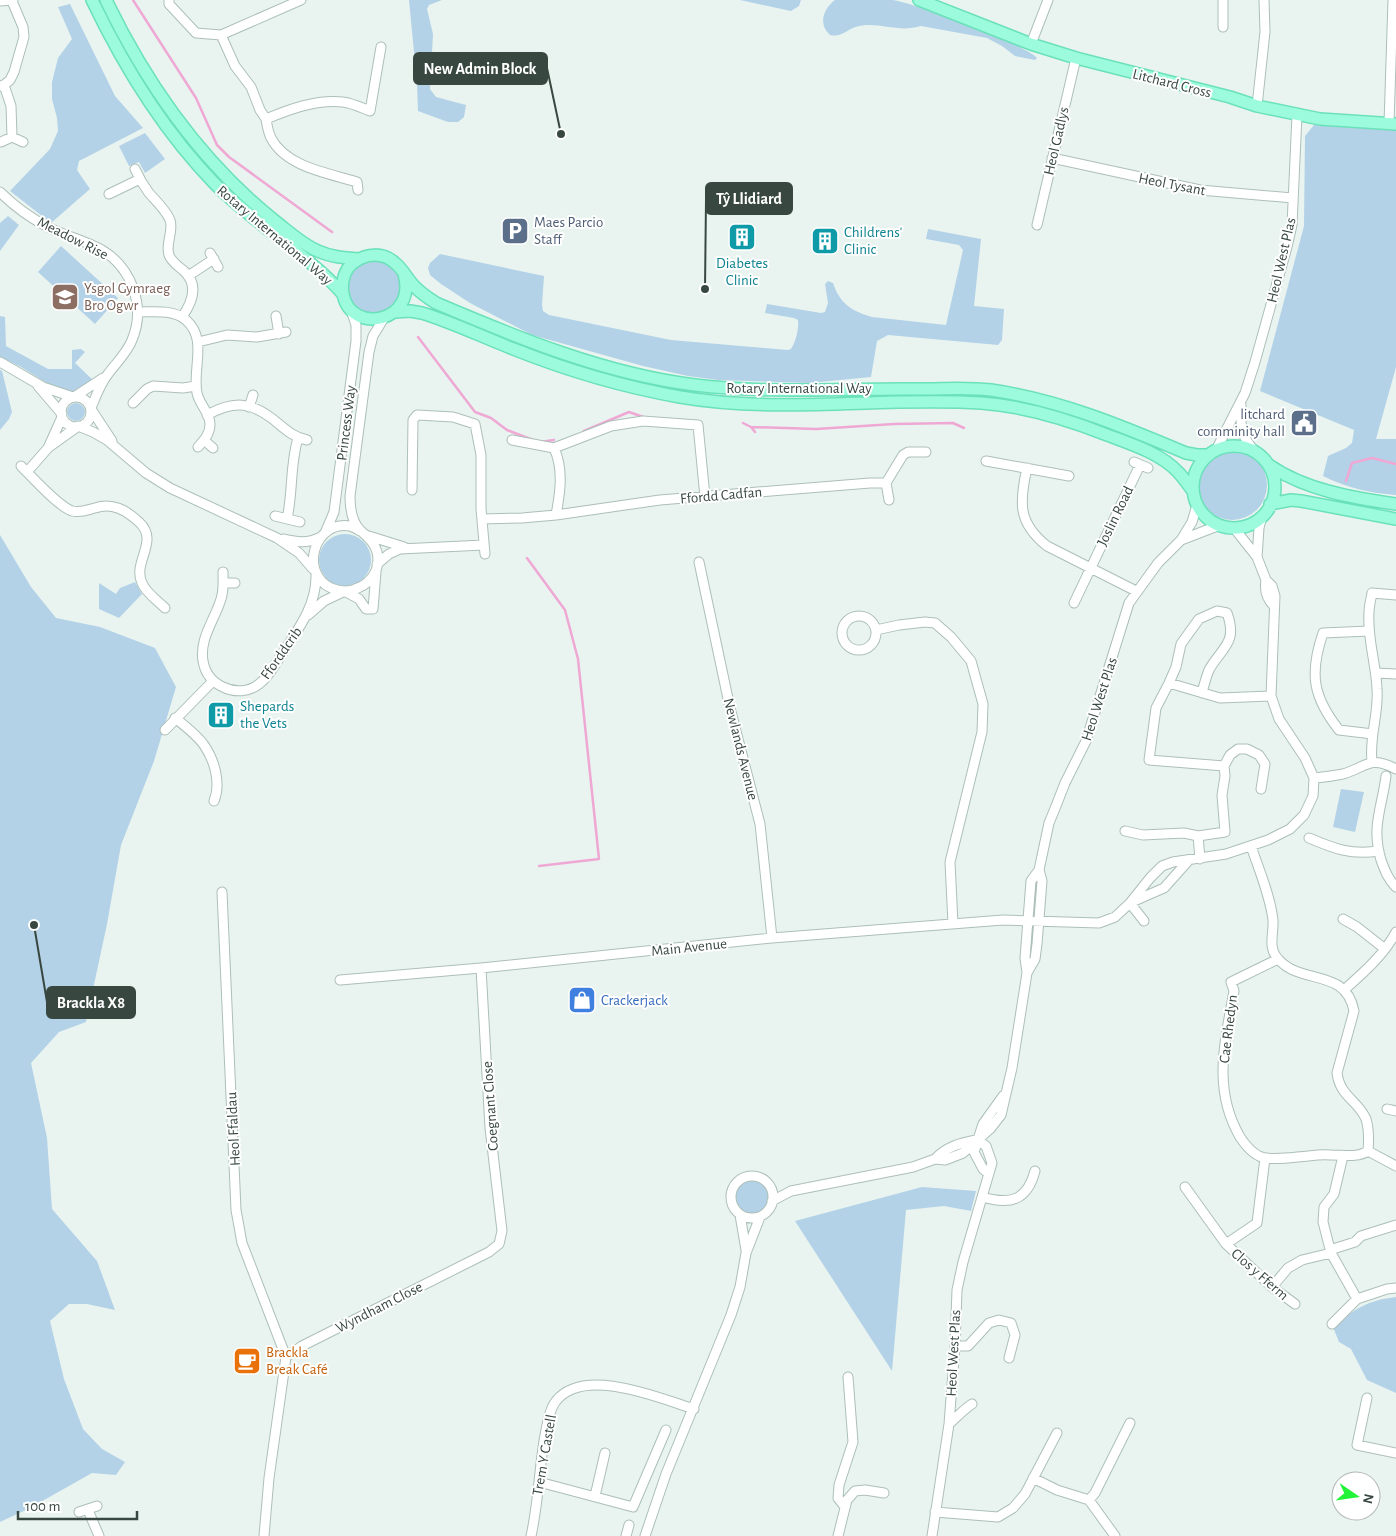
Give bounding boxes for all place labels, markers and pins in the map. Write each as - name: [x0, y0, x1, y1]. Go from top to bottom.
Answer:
- callout: New Admin Block: [414, 53, 547, 84]
- callout: Tŷ Llidiard: [706, 183, 792, 214]
- place label: Maes Parcio Staff: [534, 215, 603, 247]
- parking icon: Maes Parcio Staff: [500, 216, 530, 246]
- building icon: Diabetes Clinic: [727, 222, 757, 252]
- place label: Childrens' Clinic: [844, 225, 902, 257]
- building icon: Childrens' Clinic: [810, 226, 840, 256]
- place label: Diabetes Clinic: [716, 256, 768, 288]
- place label: Ysgol Gymraeg Bro Ogwr: [84, 281, 171, 313]
- school or university icon: Ysgol Gymraeg Bro Ogwr: [50, 282, 80, 312]
- place label: litchard comminity hall: [1197, 407, 1285, 439]
- public building icon: litchard comminity hall: [1289, 408, 1319, 438]
- place label: Shepards the Vets: [240, 699, 294, 731]
- building icon: Shepards the Vets: [206, 700, 236, 730]
- shop icon: Crackerjack: [567, 985, 597, 1015]
- callout: Brackla X8: [47, 987, 135, 1018]
- place label: Crackerjack: [601, 993, 668, 1008]
- place label: Brackla Break Café: [266, 1345, 328, 1377]
- cafe icon: Brackla Break Café: [232, 1346, 262, 1376]

